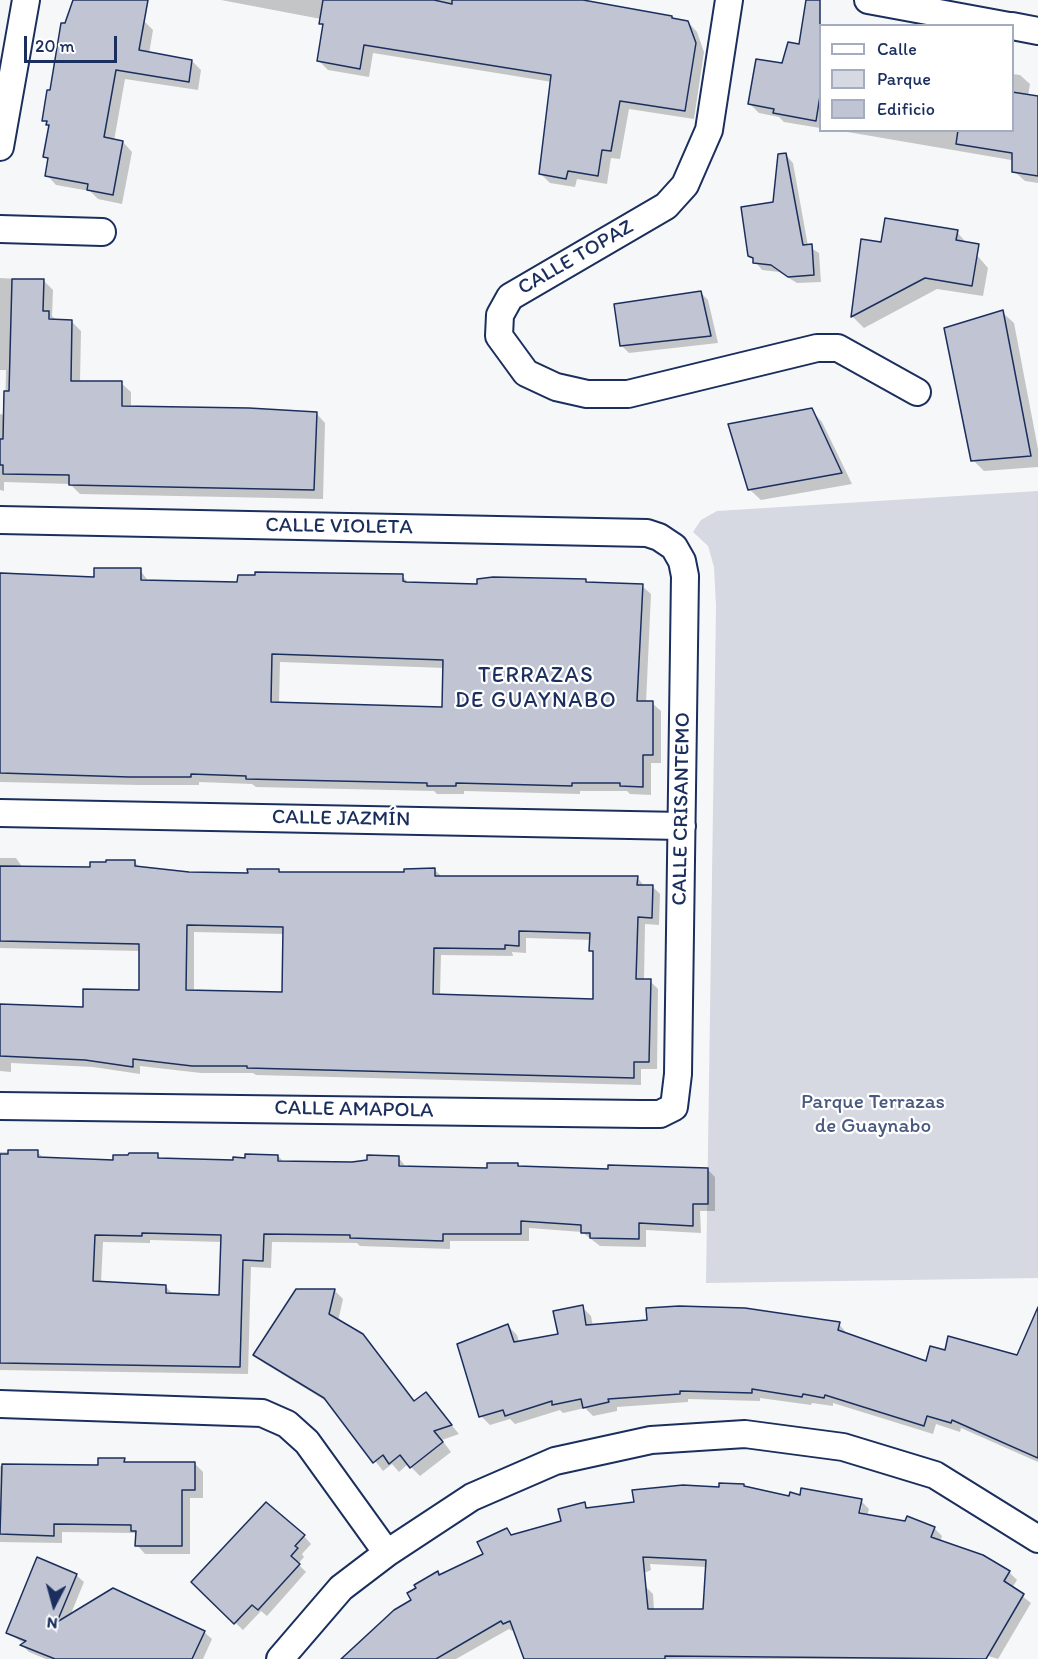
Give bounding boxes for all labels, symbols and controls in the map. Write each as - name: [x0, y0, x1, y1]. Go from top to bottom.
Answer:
- scale bar: [27, 24, 120, 62]
- legend: [819, 24, 1014, 132]
- text: 20 m: [35, 35, 75, 57]
- text: Calle: [877, 38, 917, 60]
- text: Parque: [877, 68, 931, 90]
- text: Edificio: [877, 98, 935, 120]
- street label: CALLE TOPAZ: [514, 215, 638, 301]
- street label: CALLE VIOLETA: [265, 513, 413, 541]
- district label: TERRAZAS DE GUAYNABO: [454, 663, 618, 714]
- street label: CALLE CRISANTEMO: [668, 712, 696, 906]
- street label: CALLE JAZMÍN: [272, 805, 410, 833]
- park label: Parque Terrazas de Guaynabo: [801, 1090, 945, 1140]
- street label: CALLE AMAPOLA: [274, 1096, 434, 1124]
- north arrow: [24, 1575, 84, 1635]
- text: N: [46, 1613, 58, 1633]

